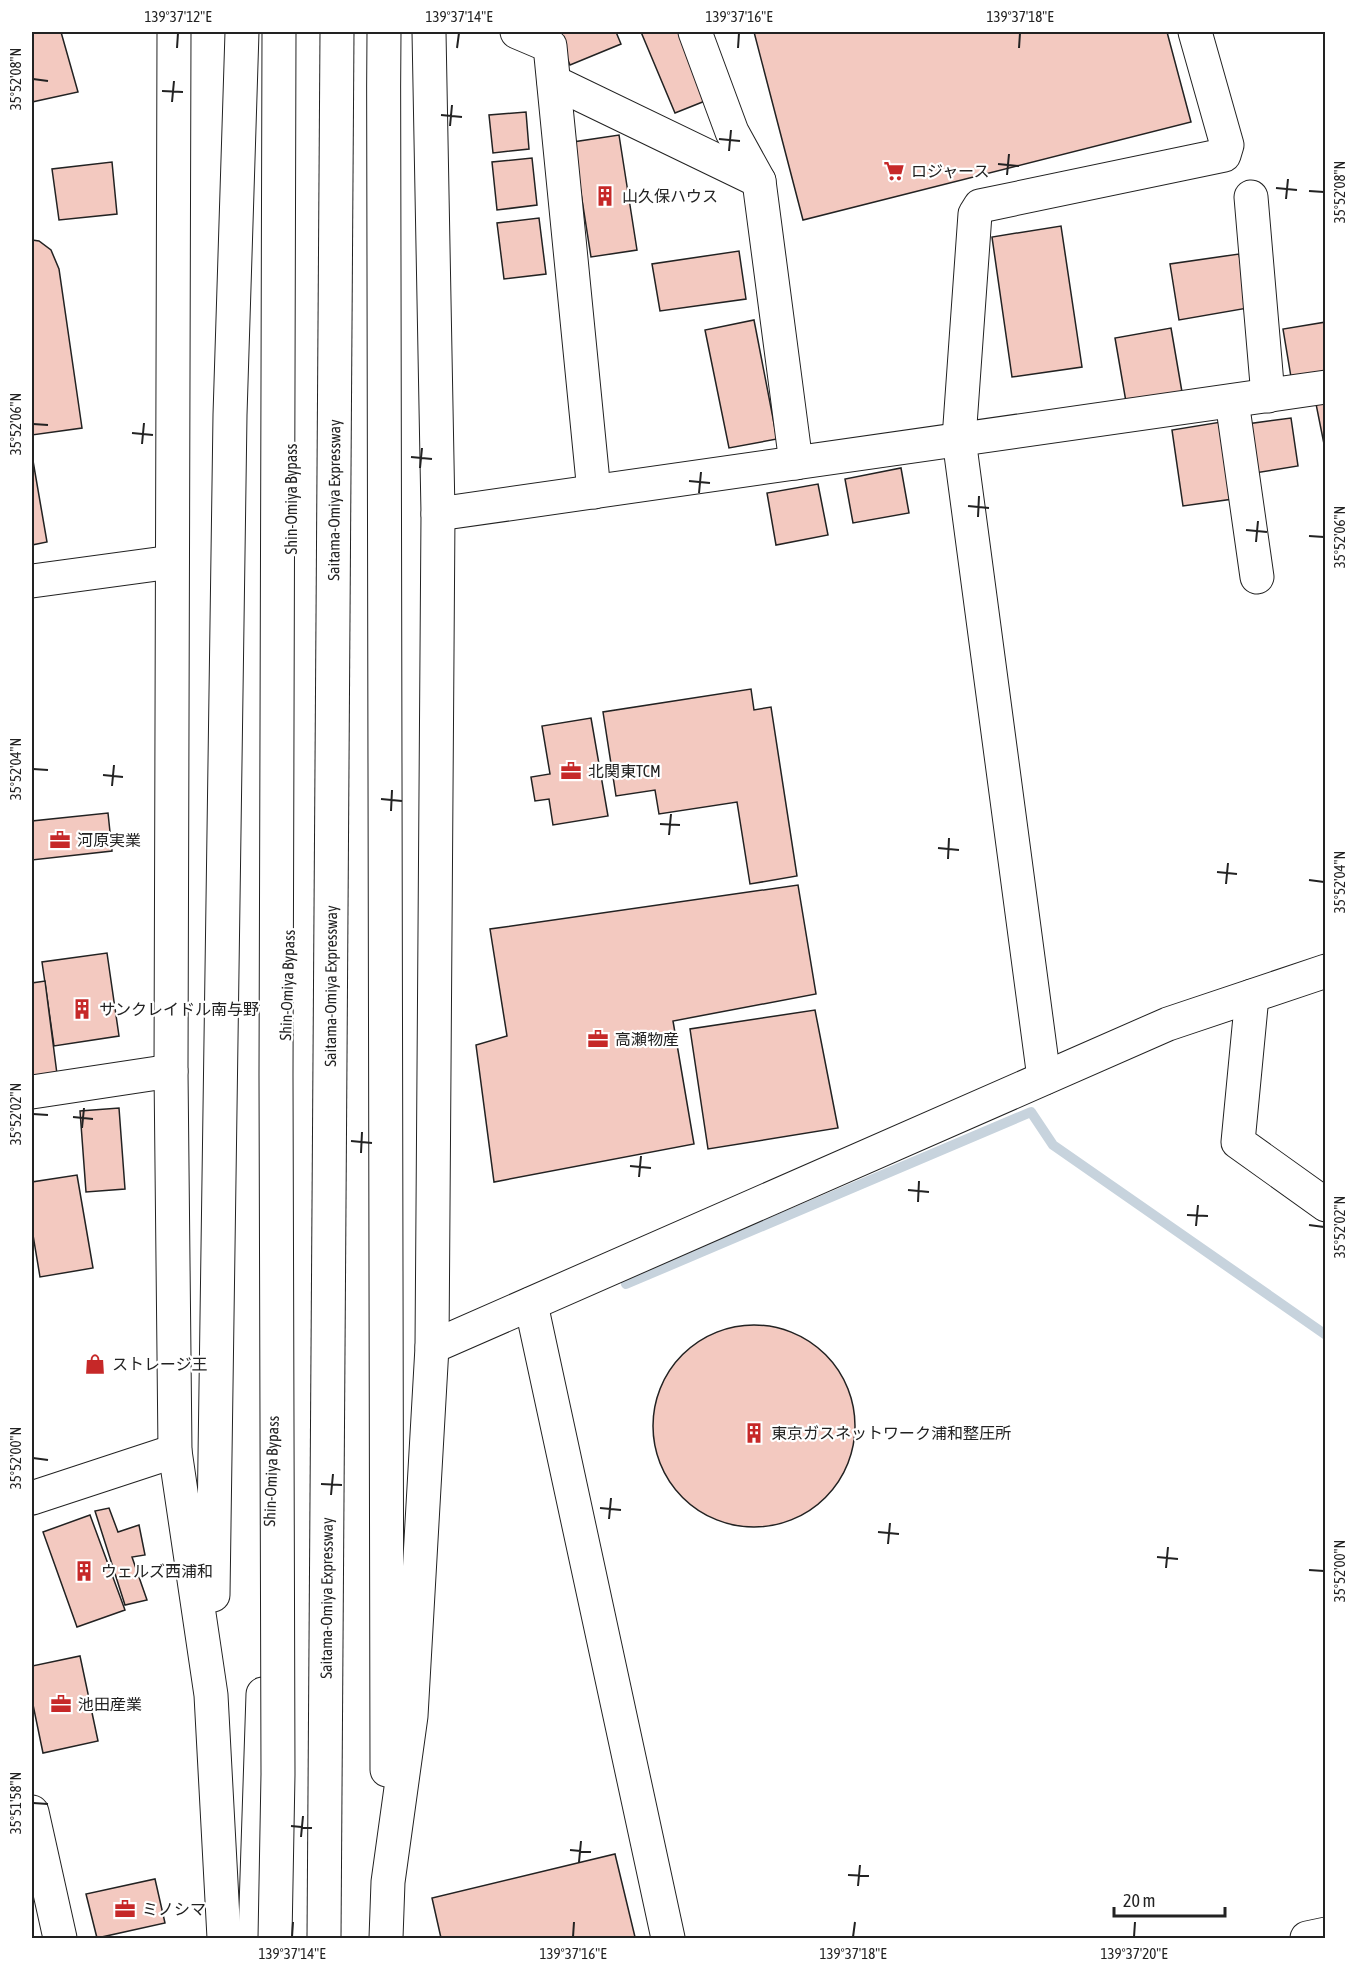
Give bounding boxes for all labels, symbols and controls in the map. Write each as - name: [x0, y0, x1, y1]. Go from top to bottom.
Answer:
- text: 139°37'12"E: [144, 8, 212, 25]
- text: 139°37'14"E: [425, 8, 493, 25]
- text: 139°37'16"E: [705, 8, 773, 25]
- text: 139°37'18"E: [986, 8, 1054, 25]
- text: 35°52'08"N: [7, 48, 24, 110]
- supermarket icon: ロジャース: [882, 159, 906, 183]
- text: 35°52'08"N: [1331, 161, 1348, 223]
- place label: ロジャース: [911, 162, 989, 180]
- building icon: 山久保ハウス: [593, 184, 617, 208]
- place label: 山久保ハウス: [622, 187, 718, 205]
- text: 35°52'06"N: [7, 393, 24, 455]
- street label: Saitama-Omiya Expressway: [324, 419, 344, 581]
- street label: Shin-Omiya Bypass: [282, 443, 301, 555]
- text: 35°52'06"N: [1331, 506, 1348, 568]
- text: 35°52'04"N: [7, 738, 24, 800]
- office icon: 北関東TCM: [559, 759, 583, 783]
- place label: 北関東TCM: [588, 762, 661, 780]
- office icon: 河原実業: [48, 828, 72, 852]
- place label: 河原実業: [77, 831, 141, 849]
- text: 35°52'04"N: [1331, 851, 1348, 913]
- street label: Saitama-Omiya Expressway: [321, 905, 341, 1067]
- street label: Shin-Omiya Bypass: [276, 929, 299, 1041]
- building icon: サンクレイドル南与野: [70, 997, 94, 1021]
- place label: サンクレイドル南与野: [99, 1000, 259, 1018]
- office icon: 高瀬物産: [586, 1027, 610, 1051]
- place label: 高瀬物産: [615, 1030, 679, 1048]
- text: 35°52'02"N: [7, 1083, 24, 1145]
- text: 35°52'02"N: [1331, 1196, 1348, 1258]
- shop icon: ストレージ王: [83, 1352, 107, 1376]
- place label: ストレージ王: [112, 1355, 208, 1373]
- street label: Shin-Omiya Bypass: [260, 1415, 283, 1527]
- building icon: 東京ガスネットワーク浦和整圧所: [742, 1421, 766, 1445]
- place label: 東京ガスネットワーク浦和整圧所: [771, 1424, 1011, 1442]
- text: 35°52'00"N: [7, 1427, 24, 1489]
- street label: Saitama-Omiya Expressway: [317, 1517, 337, 1679]
- text: 35°52'00"N: [1331, 1540, 1348, 1602]
- building icon: ウェルズ西浦和: [72, 1559, 96, 1583]
- place label: ウェルズ西浦和: [101, 1562, 213, 1580]
- office icon: 池田産業: [49, 1692, 73, 1716]
- place label: 池田産業: [78, 1695, 142, 1713]
- text: 35°51'58"N: [7, 1772, 24, 1834]
- scale bar: [1114, 1880, 1225, 1918]
- text: 20 m: [1123, 1890, 1155, 1911]
- office icon: ミノシマ: [113, 1897, 137, 1921]
- place label: ミノシマ: [142, 1900, 206, 1918]
- text: 139°37'14"E: [258, 1945, 326, 1962]
- text: 139°37'16"E: [539, 1945, 607, 1962]
- text: 139°37'18"E: [819, 1945, 887, 1962]
- text: 139°37'20"E: [1100, 1945, 1168, 1962]

